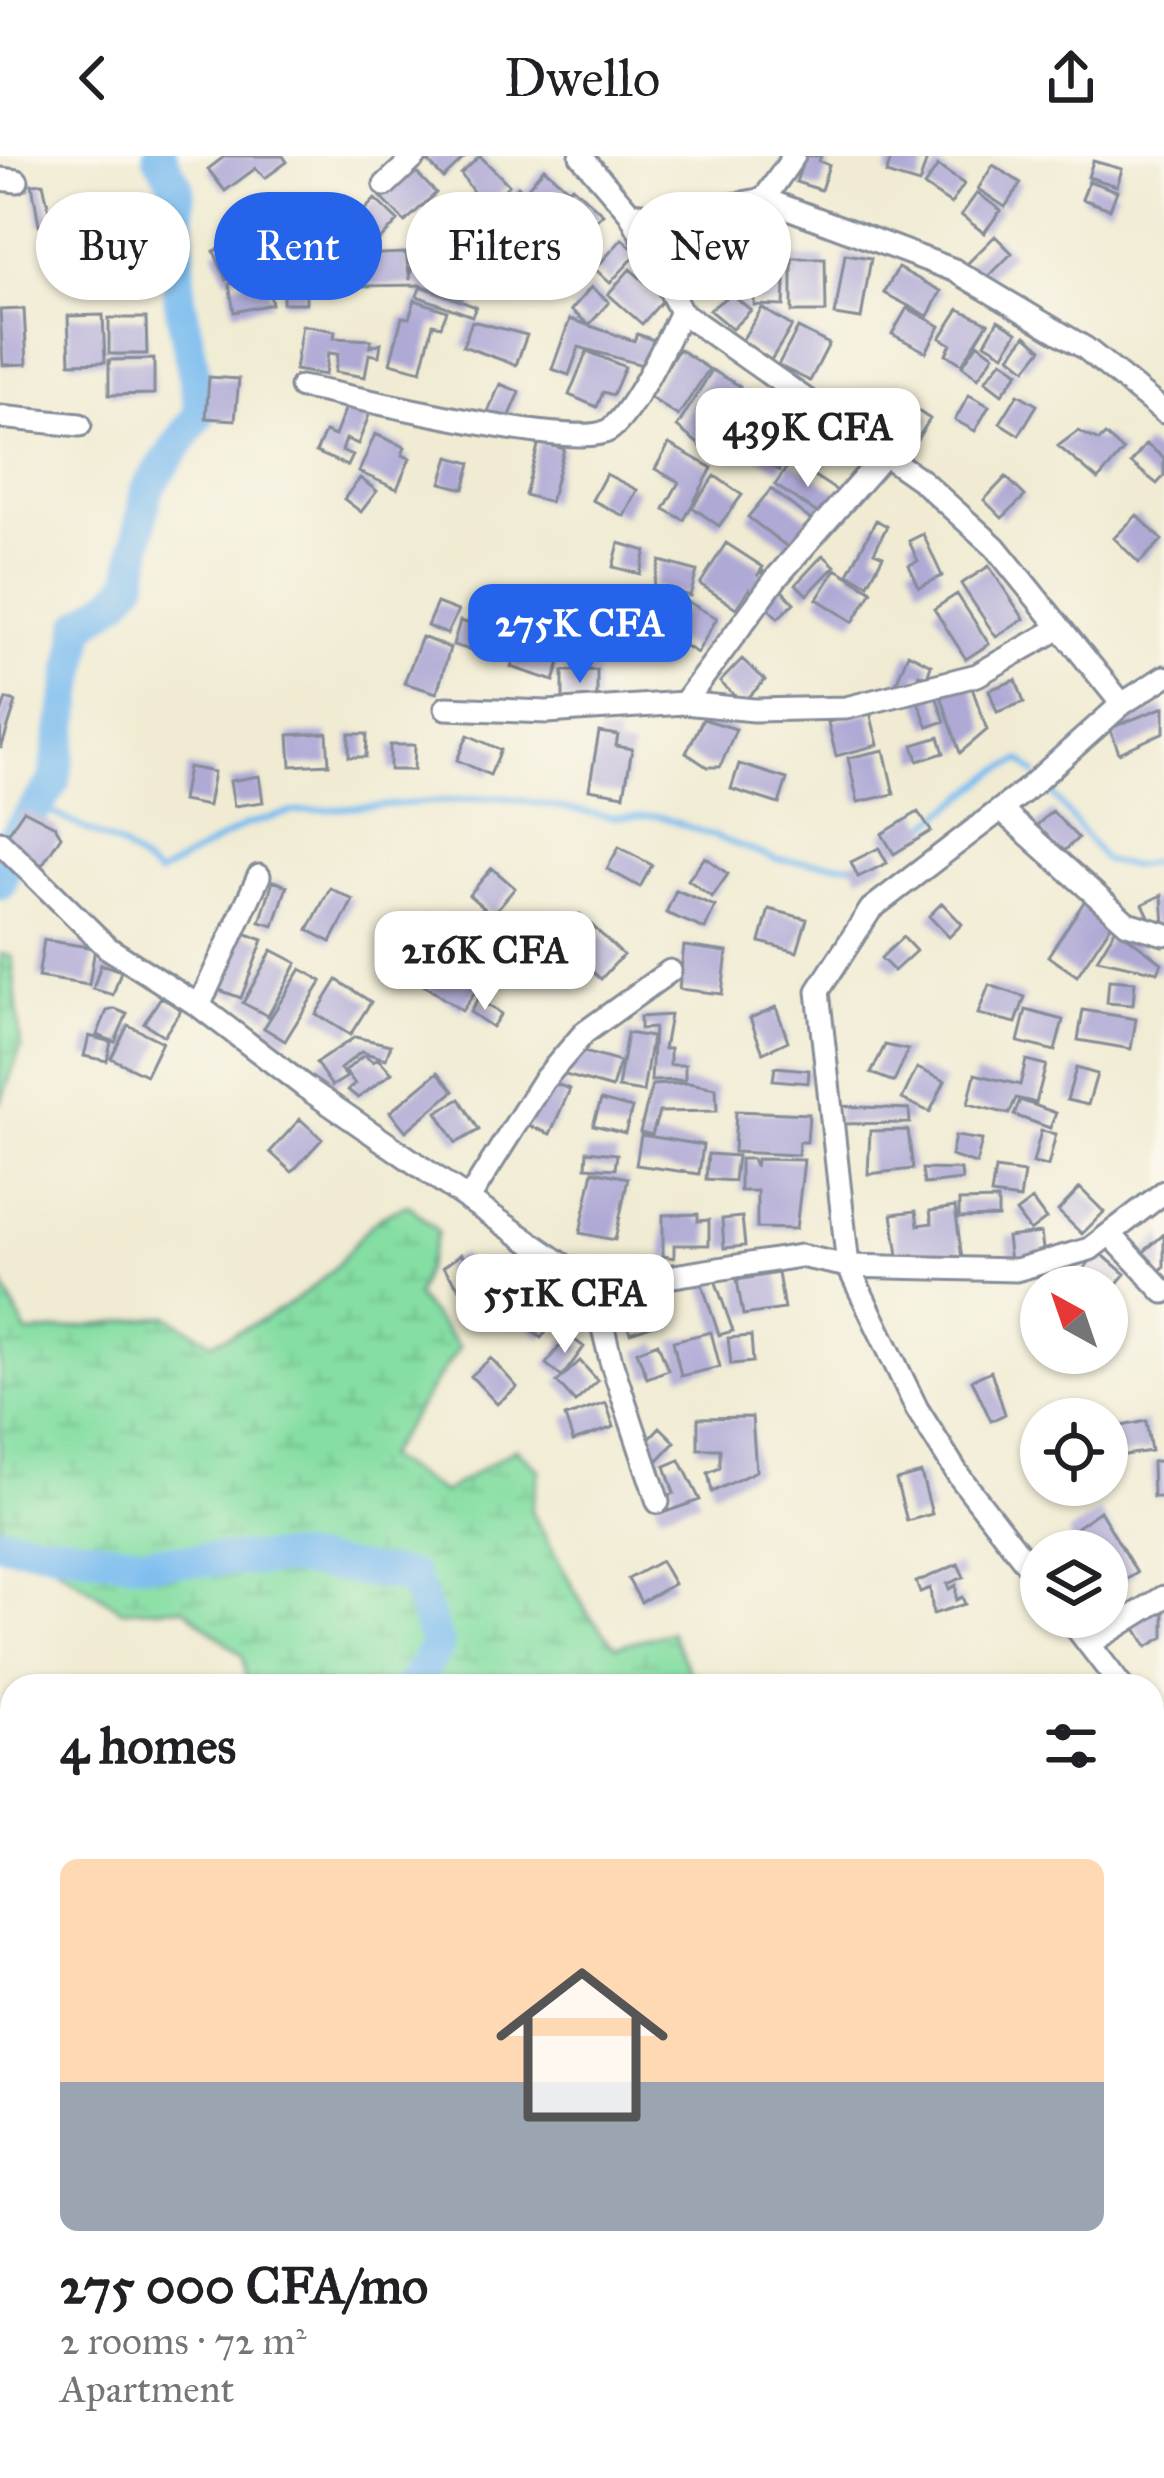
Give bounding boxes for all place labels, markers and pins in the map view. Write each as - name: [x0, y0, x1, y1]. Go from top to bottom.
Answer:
- pin: 439K CFA: [684, 388, 932, 490]
- pin: 275K CFA: [456, 584, 704, 686]
- pin: 216K CFA: [361, 911, 609, 1013]
- pin: 551K CFA: [441, 1254, 689, 1356]

